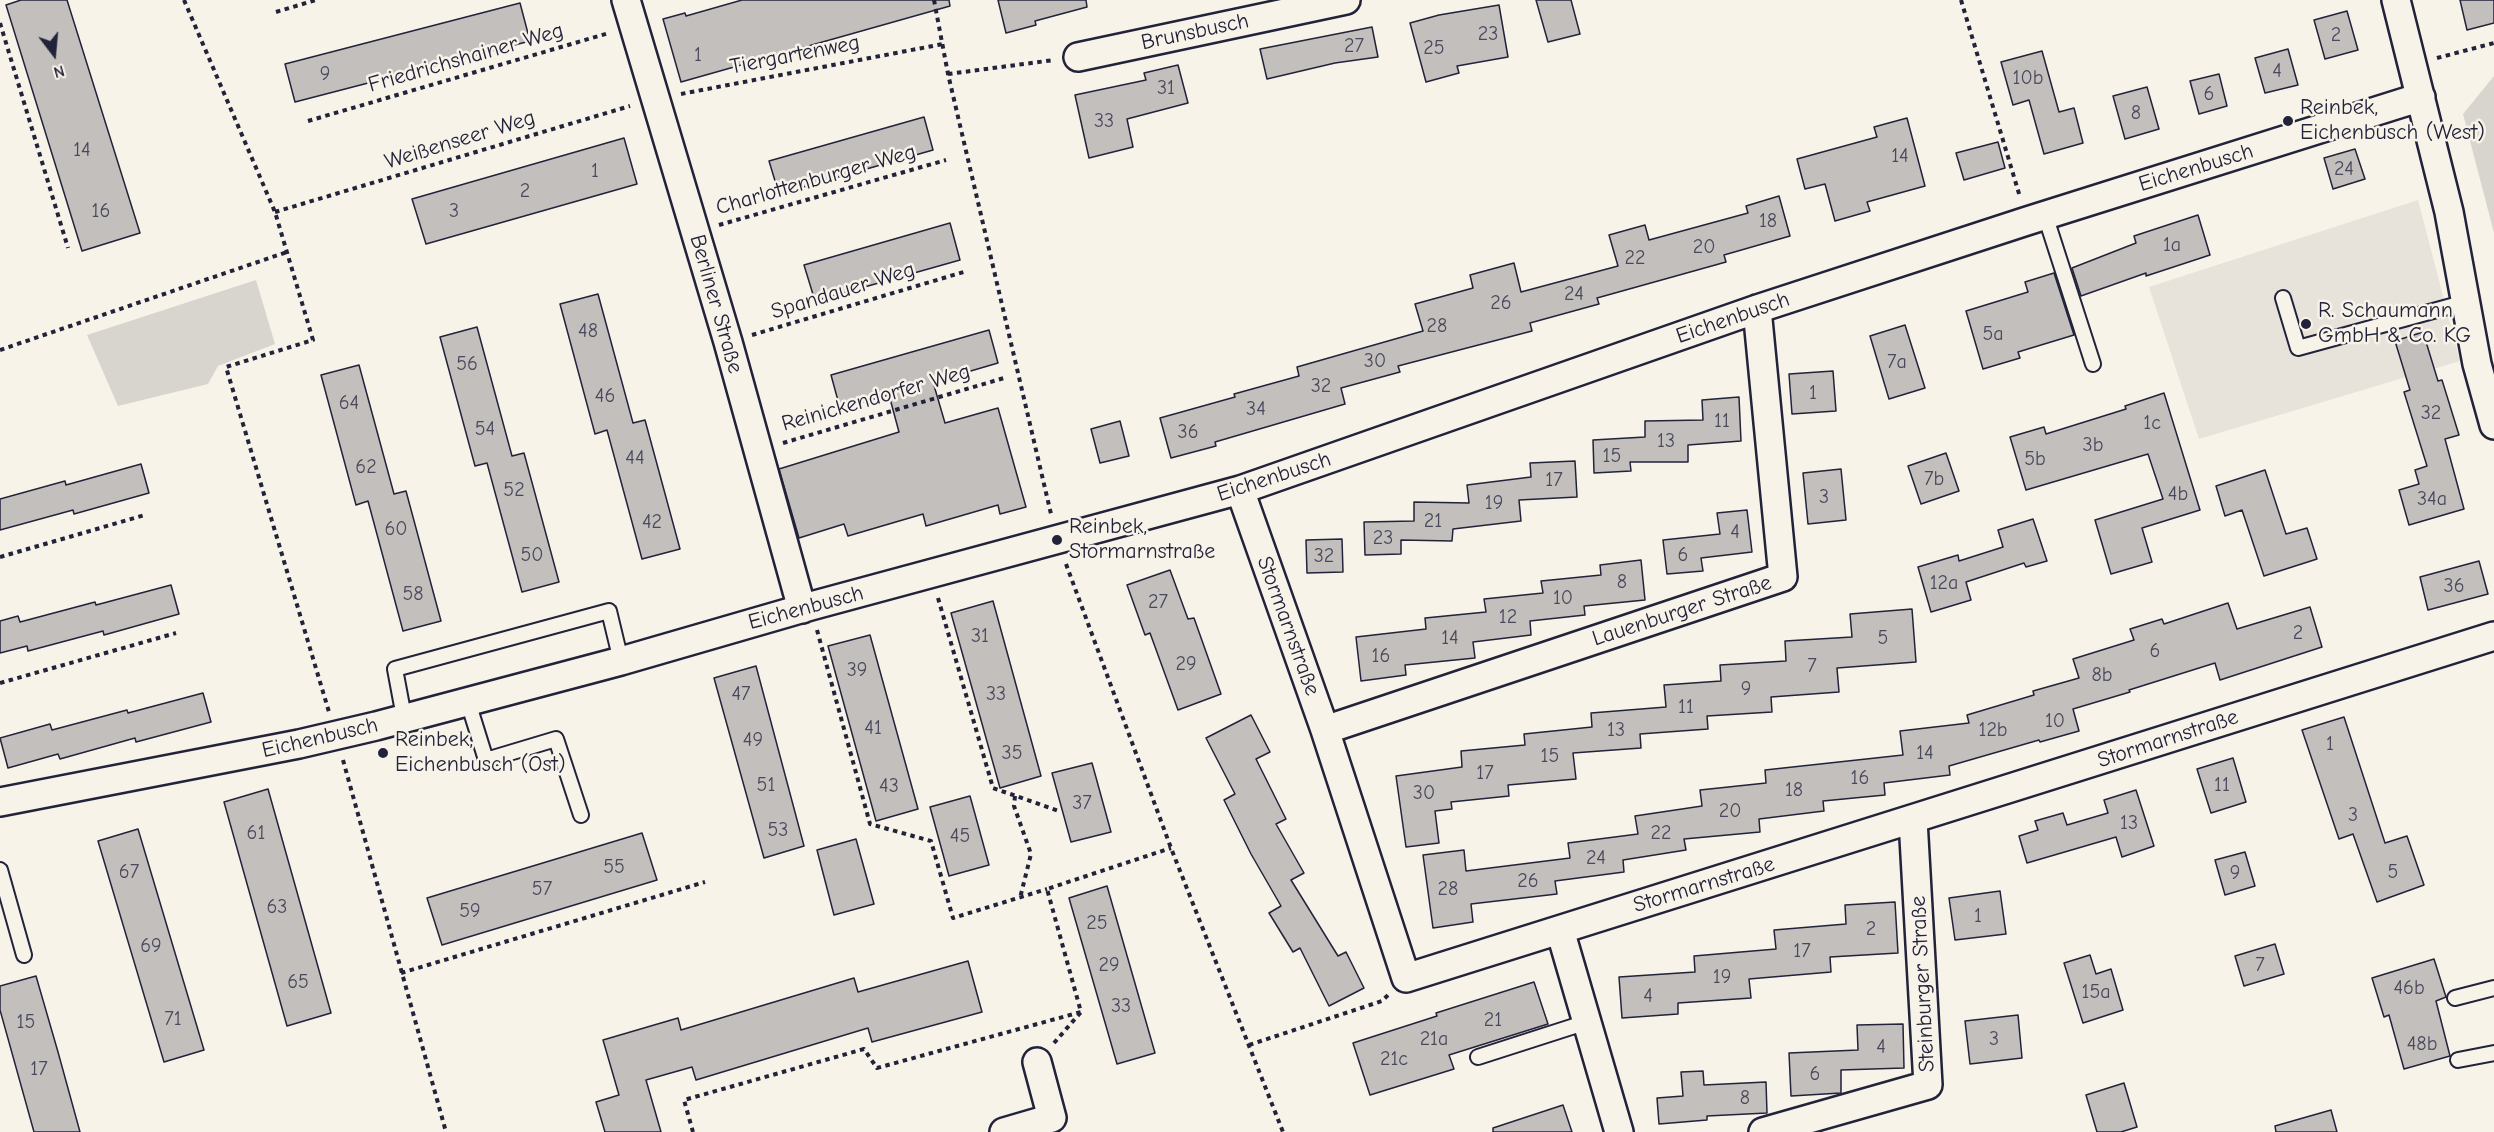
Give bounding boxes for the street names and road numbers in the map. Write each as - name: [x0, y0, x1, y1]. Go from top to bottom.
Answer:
- street label: Brunsbusch: [1139, 8, 1251, 56]
- street label: Friedrichshainer Weg: [365, 17, 567, 99]
- street label: Tiergartenweg: [728, 29, 862, 81]
- street label: Weißenseer Weg: [382, 105, 538, 175]
- street label: Eichenbusch: [2136, 138, 2256, 198]
- street label: Charlottenburger Weg: [713, 139, 919, 221]
- street label: Berliner Straße: [684, 232, 748, 376]
- street label: Spandauer Weg: [768, 257, 918, 325]
- street label: Eichenbusch: [1673, 286, 1793, 350]
- street label: Reinickendorfer Weg: [779, 358, 973, 438]
- street label: Eichenbusch: [1214, 446, 1334, 508]
- street label: Stormarnstraße: [1251, 553, 1325, 699]
- street label: Lauenburger Straße: [1589, 570, 1775, 652]
- street label: Eichenbusch: [745, 580, 867, 636]
- street label: Stormarnstraße: [2094, 704, 2242, 774]
- street label: Eichenbusch: [259, 712, 381, 764]
- street label: Stormarnstraße: [1630, 851, 1778, 919]
- street label: Steinburger Straße: [1905, 895, 1941, 1073]

